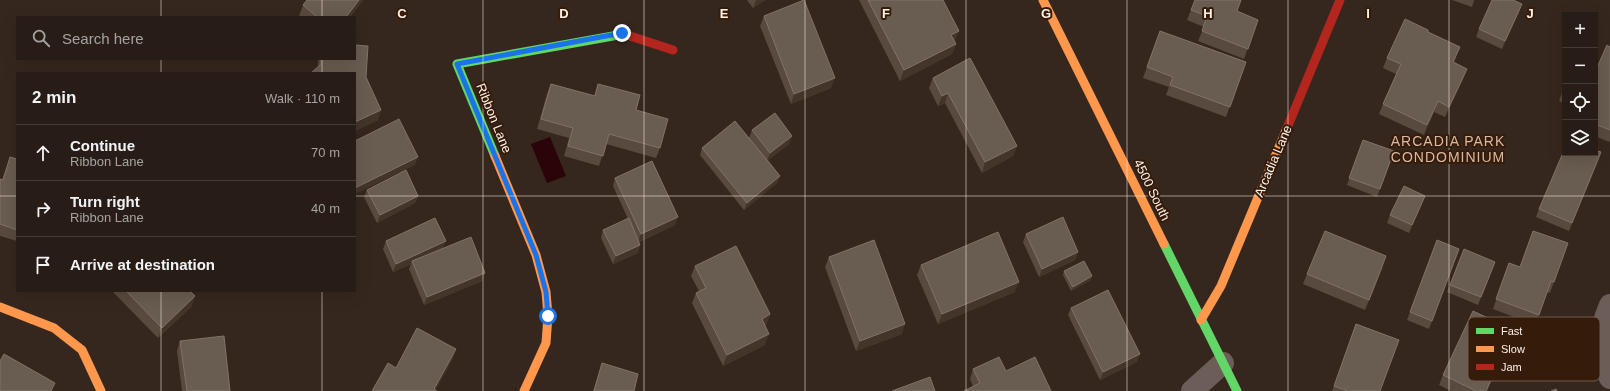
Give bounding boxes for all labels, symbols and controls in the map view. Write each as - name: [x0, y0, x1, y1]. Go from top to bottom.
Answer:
- text: C: [397, 6, 407, 21]
- text: D: [559, 6, 569, 21]
- text: E: [720, 6, 729, 21]
- text: F: [882, 6, 890, 21]
- text: G: [1041, 6, 1051, 21]
- text: H: [1203, 6, 1213, 21]
- text: I: [1366, 6, 1370, 21]
- text: J: [1526, 6, 1534, 21]
- map controls: [1562, 12, 1598, 156]
- button: +: [1562, 12, 1598, 48]
- search box: [16, 16, 356, 60]
- route end: [613, 24, 631, 42]
- icon: search: [30, 27, 52, 49]
- text: Search here: [62, 30, 144, 47]
- button: −: [1562, 48, 1598, 84]
- street label: Ribbon Lane: [473, 81, 515, 155]
- button: locate: [1562, 84, 1598, 120]
- text: 2 min: [32, 88, 76, 107]
- text: Walk · 110 m: [265, 91, 340, 106]
- button: layers: [1562, 120, 1598, 156]
- street label: Arcadia Lane: [1251, 123, 1295, 199]
- district label: ARCADIA PARK CONDOMINIUM: [1391, 133, 1505, 165]
- text: Continue: [70, 137, 135, 154]
- icon: ahead: [32, 142, 54, 164]
- text: 70 m: [311, 145, 340, 160]
- text: Ribbon Lane: [70, 154, 144, 169]
- street label: 4500 South: [1131, 157, 1173, 223]
- text: Turn right: [70, 193, 140, 210]
- icon: right: [32, 198, 54, 220]
- text: 40 m: [311, 201, 340, 216]
- text: Ribbon Lane: [70, 210, 144, 225]
- icon: arrive: [32, 254, 54, 276]
- text: Arrive at destination: [70, 256, 215, 273]
- route start: [539, 307, 557, 325]
- legend: [1468, 317, 1600, 381]
- text: Fast: [1501, 325, 1522, 337]
- text: Slow: [1501, 343, 1525, 355]
- text: Jam: [1501, 361, 1522, 373]

